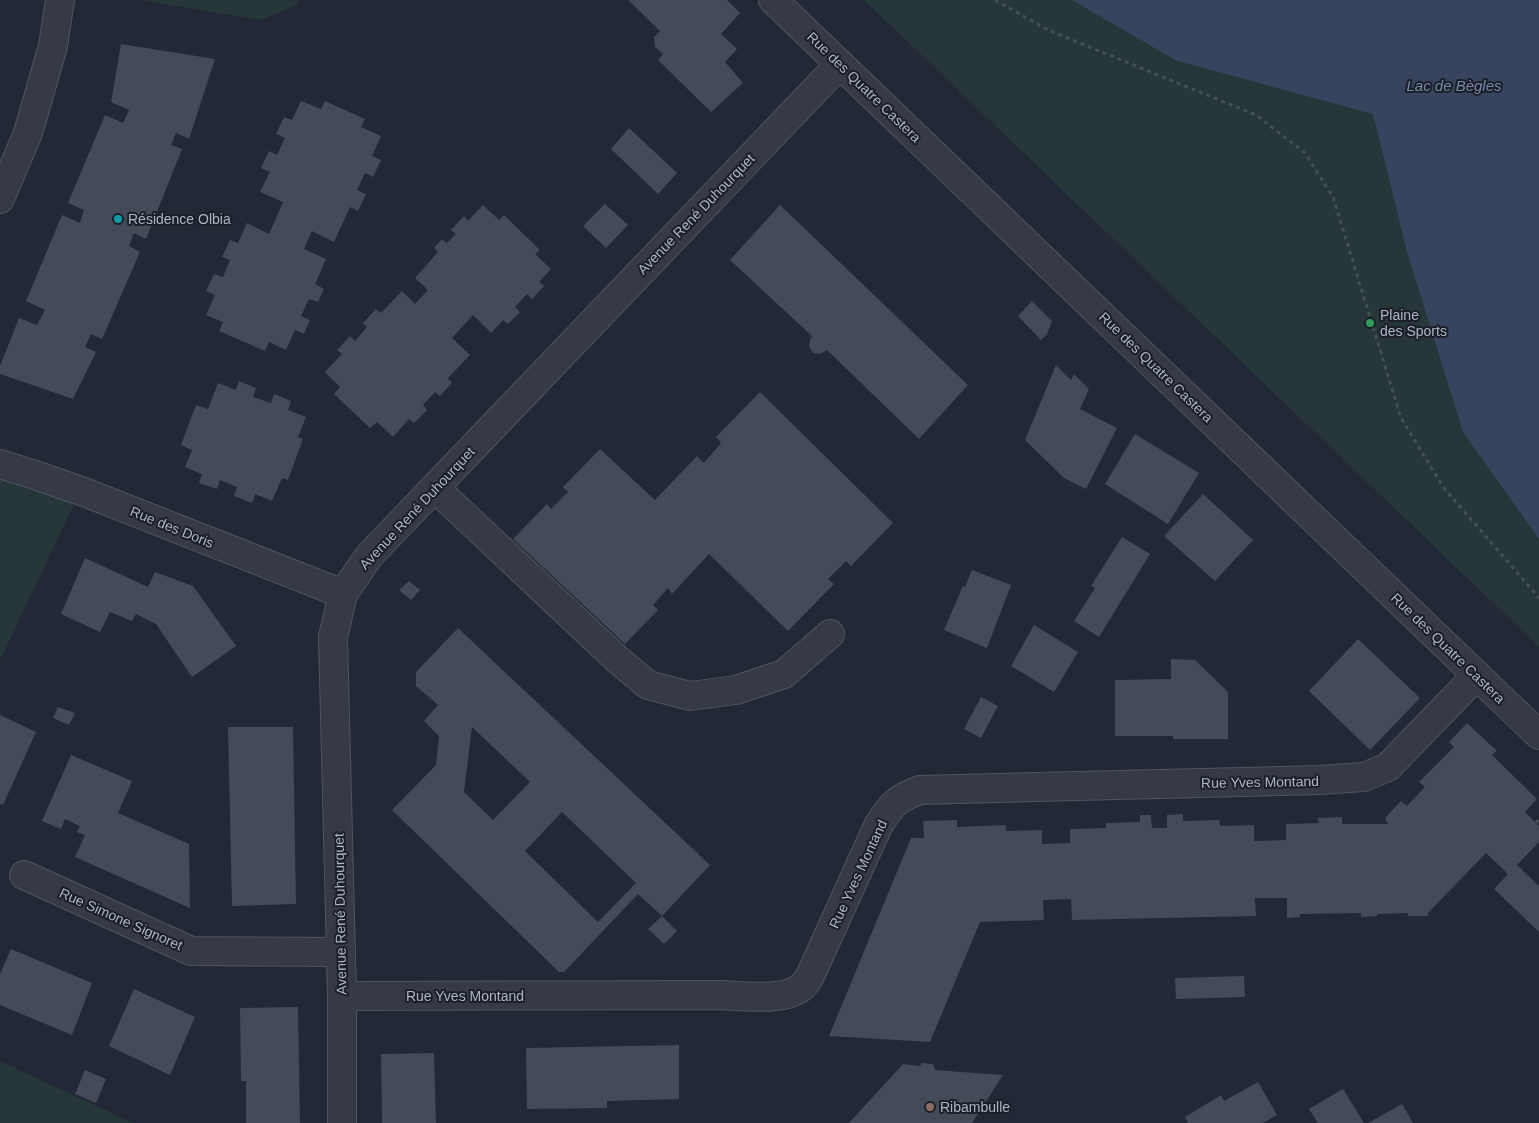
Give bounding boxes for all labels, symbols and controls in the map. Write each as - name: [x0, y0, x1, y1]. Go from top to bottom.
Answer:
- street label: Rue des Quatre Castera: [804, 29, 924, 146]
- water label: Lac de Bègles: [1406, 77, 1502, 94]
- street label: Avenue René Duhourquet: [634, 150, 758, 278]
- place label: Résidence Olbia: [128, 211, 231, 227]
- marker: Résidence Olbia: [112, 213, 124, 225]
- place label: Plaine des Sports: [1380, 307, 1447, 339]
- street label: Rue des Quatre Castera: [1096, 309, 1216, 426]
- marker: Plaine des Sports: [1364, 317, 1376, 329]
- street label: Avenue René Duhourquet: [356, 443, 478, 573]
- street label: Rue des Doris: [128, 503, 216, 551]
- street label: Rue des Quatre Castera: [1388, 590, 1508, 707]
- street label: Rue Yves Montand: [1201, 773, 1319, 791]
- street label: Rue Yves Montand: [826, 817, 890, 931]
- street label: Avenue René Duhourquet: [331, 833, 349, 995]
- street label: Rue Simone Signoret: [57, 885, 185, 953]
- street label: Rue Yves Montand: [406, 988, 524, 1004]
- place label: Ribambulle: [940, 1099, 1010, 1115]
- marker: Ribambulle: [924, 1101, 936, 1113]

